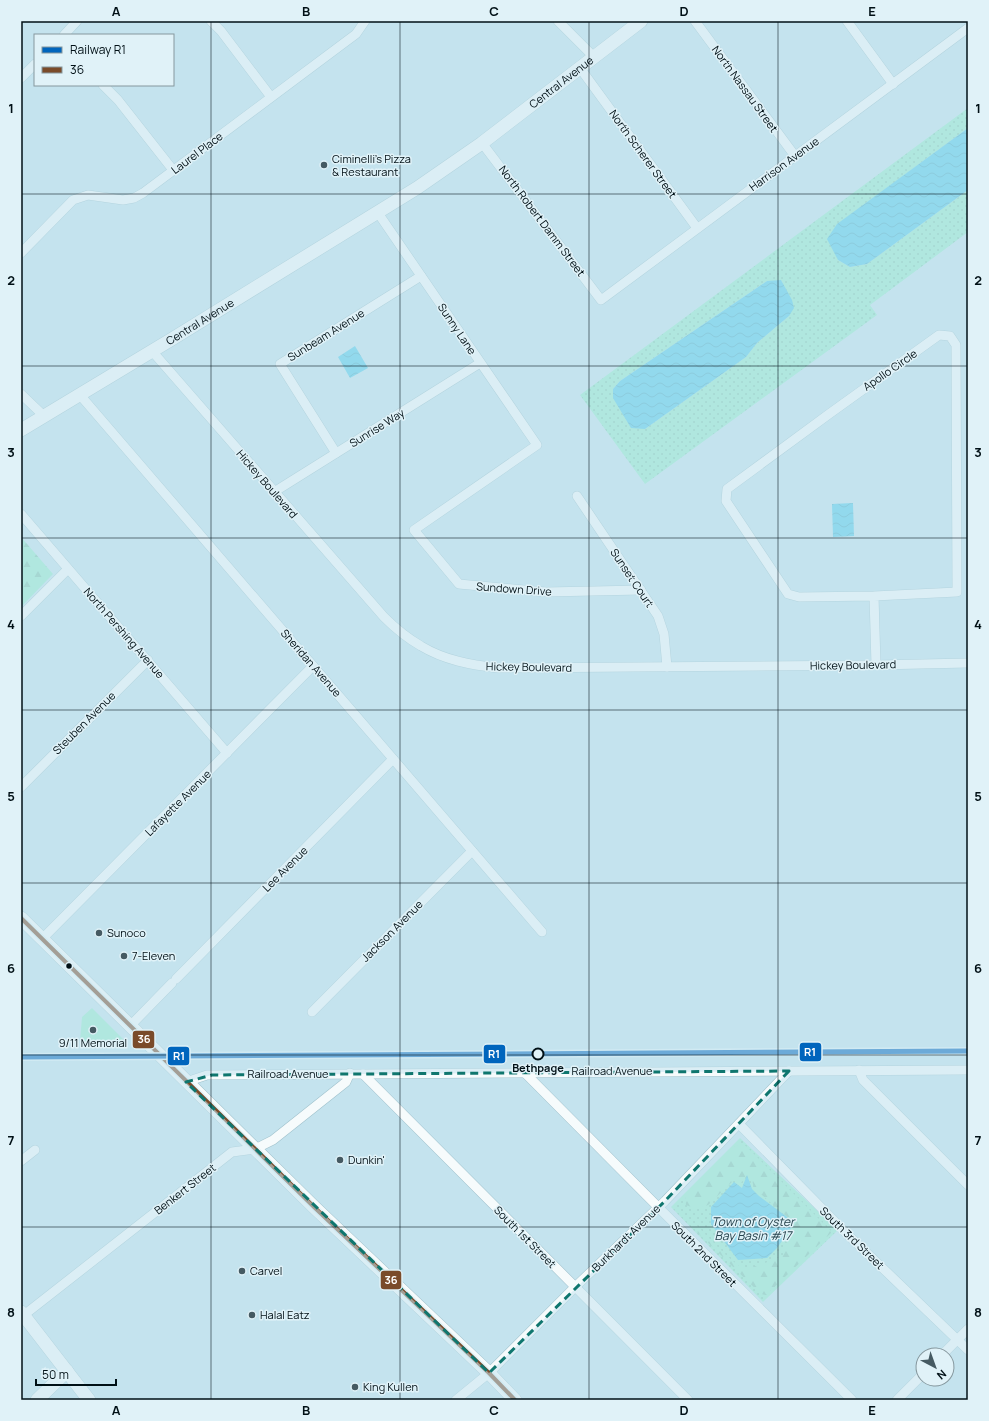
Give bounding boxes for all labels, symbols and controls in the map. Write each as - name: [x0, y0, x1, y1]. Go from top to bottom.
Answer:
- text: A: [112, 2, 121, 20]
- text: B: [302, 2, 310, 20]
- text: C: [489, 2, 499, 20]
- text: D: [679, 2, 689, 20]
- text: E: [868, 2, 876, 20]
- legend: [34, 34, 174, 86]
- text: Railway R1: [70, 41, 126, 58]
- street label: North Nassau Street: [709, 42, 782, 135]
- street label: Central Avenue: [526, 52, 597, 111]
- text: 36: [70, 61, 84, 78]
- text: 1: [8, 99, 14, 117]
- text: 1: [975, 99, 981, 117]
- street label: North Scherer Street: [606, 107, 681, 201]
- street label: Laurel Place: [168, 128, 226, 177]
- street label: Harrison Avenue: [746, 133, 822, 194]
- place label: Ciminelli's Pizza & Restaurant: [332, 151, 411, 179]
- marker: Ciminelli's Pizza & Restaurant: [319, 160, 329, 170]
- street label: North Robert Damm Street: [496, 162, 589, 279]
- text: 2: [7, 271, 15, 289]
- text: 2: [974, 271, 982, 289]
- street label: Central Avenue: [163, 294, 237, 348]
- street label: Sunny Lane: [435, 300, 480, 358]
- street label: Sunbeam Avenue: [284, 305, 367, 364]
- street label: Apollo Circle: [860, 345, 920, 394]
- street label: Sunrise Way: [346, 405, 407, 450]
- text: 3: [7, 443, 15, 461]
- text: 3: [974, 443, 982, 461]
- street label: Hickey Boulevard: [233, 446, 301, 521]
- street label: Sunset Court: [607, 545, 658, 610]
- street label: Sundown Drive: [476, 578, 553, 599]
- street label: North Pershing Avenue: [81, 584, 168, 682]
- text: 4: [7, 615, 15, 633]
- text: 4: [974, 615, 982, 633]
- street label: Sheridan Avenue: [278, 626, 345, 700]
- street label: Hickey Boulevard: [810, 656, 896, 673]
- street label: Hickey Boulevard: [486, 658, 572, 675]
- street label: Steuben Avenue: [49, 688, 119, 757]
- street label: Lafayette Avenue: [141, 766, 214, 839]
- text: 5: [7, 787, 15, 805]
- text: 5: [974, 787, 982, 805]
- street label: Lee Avenue: [259, 842, 311, 895]
- street label: Jackson Avenue: [358, 896, 426, 965]
- place label: Sunoco: [107, 925, 146, 940]
- marker: Sunoco: [94, 928, 104, 938]
- place label: 7-Eleven: [132, 948, 175, 963]
- marker: 7-Eleven: [119, 951, 129, 961]
- text: 6: [7, 959, 15, 977]
- text: 6: [974, 959, 982, 977]
- unlabelled marker: [64, 961, 74, 971]
- marker: 9/11 Memorial: [88, 1025, 98, 1035]
- line badge: 36: [132, 1030, 155, 1049]
- text: 36: [137, 1031, 151, 1046]
- place label: 9/11 Memorial: [59, 1035, 127, 1050]
- line badge: R1: [799, 1042, 822, 1062]
- line badge: R1: [483, 1044, 506, 1064]
- text: R1: [804, 1044, 816, 1059]
- line badge: R1: [167, 1046, 190, 1066]
- text: R1: [488, 1046, 500, 1061]
- marker: Bethpage: [531, 1047, 545, 1061]
- text: R1: [173, 1048, 185, 1063]
- place label: Bethpage: [512, 1060, 564, 1075]
- street label: Railroad Avenue: [571, 1063, 653, 1078]
- street label: Railroad Avenue: [247, 1066, 329, 1081]
- text: 7: [8, 1131, 15, 1149]
- text: 7: [975, 1131, 982, 1149]
- place label: Dunkin': [348, 1152, 385, 1167]
- marker: Dunkin': [335, 1155, 345, 1165]
- street label: Benkert Street: [151, 1160, 219, 1217]
- street label: Burkhardt Avenue: [588, 1201, 664, 1274]
- street label: South 1st Street: [491, 1202, 560, 1271]
- street label: South 3rd Street: [817, 1203, 888, 1272]
- water label: Town of Oyster Bay Basin #17: [712, 1213, 796, 1244]
- street label: South 2nd Street: [668, 1218, 740, 1290]
- place label: Carvel: [250, 1263, 282, 1278]
- marker: Carvel: [237, 1266, 247, 1276]
- line badge: 36: [380, 1270, 402, 1290]
- text: 36: [384, 1272, 398, 1287]
- text: 8: [7, 1303, 15, 1321]
- text: 8: [974, 1303, 982, 1321]
- place label: Halal Eatz: [260, 1307, 310, 1322]
- marker: Halal Eatz: [247, 1310, 257, 1320]
- north arrow: [915, 1347, 955, 1387]
- scale bar: [36, 1361, 116, 1387]
- text: 50 m: [42, 1366, 69, 1383]
- text: N: [934, 1367, 950, 1383]
- place label: King Kullen: [363, 1379, 418, 1394]
- marker: King Kullen: [350, 1382, 360, 1392]
- text: A: [112, 1401, 121, 1419]
- text: B: [302, 1401, 310, 1419]
- text: C: [489, 1401, 499, 1419]
- text: D: [679, 1401, 689, 1419]
- text: E: [868, 1401, 876, 1419]

